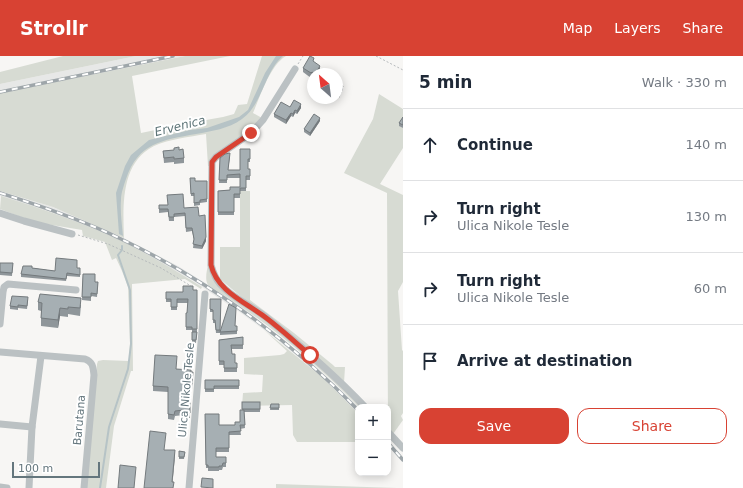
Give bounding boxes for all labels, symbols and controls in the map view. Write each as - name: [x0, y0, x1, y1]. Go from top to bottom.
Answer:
- text: Strollr: [20, 17, 88, 39]
- text: Map: [563, 20, 592, 36]
- text: Layers: [614, 20, 661, 36]
- text: Share: [683, 20, 723, 36]
- north arrow: [307, 68, 343, 104]
- text: 5 min: [419, 72, 472, 92]
- text: Walk · 330 m: [642, 75, 727, 90]
- water label: Ervenica: [153, 113, 207, 139]
- route end: [242, 124, 260, 142]
- icon: ahead: [419, 134, 441, 156]
- text: Continue: [457, 136, 533, 154]
- text: 140 m: [685, 137, 727, 152]
- text: Turn right: [457, 200, 541, 218]
- icon: right: [419, 206, 441, 228]
- text: 130 m: [685, 209, 727, 224]
- text: Ulica Nikole Tesle: [457, 218, 569, 233]
- text: Turn right: [457, 272, 541, 290]
- icon: right: [419, 278, 441, 300]
- text: 60 m: [694, 281, 727, 296]
- text: Ulica Nikole Tesle: [457, 290, 569, 305]
- street label: Ulica Nikole Tesle: [176, 342, 197, 438]
- route start: [301, 346, 319, 364]
- icon: arrive: [419, 350, 441, 372]
- text: Arrive at destination: [457, 352, 632, 370]
- street label: Barutana: [71, 394, 88, 446]
- map controls: [355, 404, 391, 476]
- button: +: [355, 404, 391, 440]
- button: Save: [419, 408, 569, 444]
- button: Share: [577, 408, 727, 444]
- button: −: [355, 440, 391, 476]
- scale bar: [12, 460, 100, 479]
- text: 100 m: [18, 462, 53, 475]

